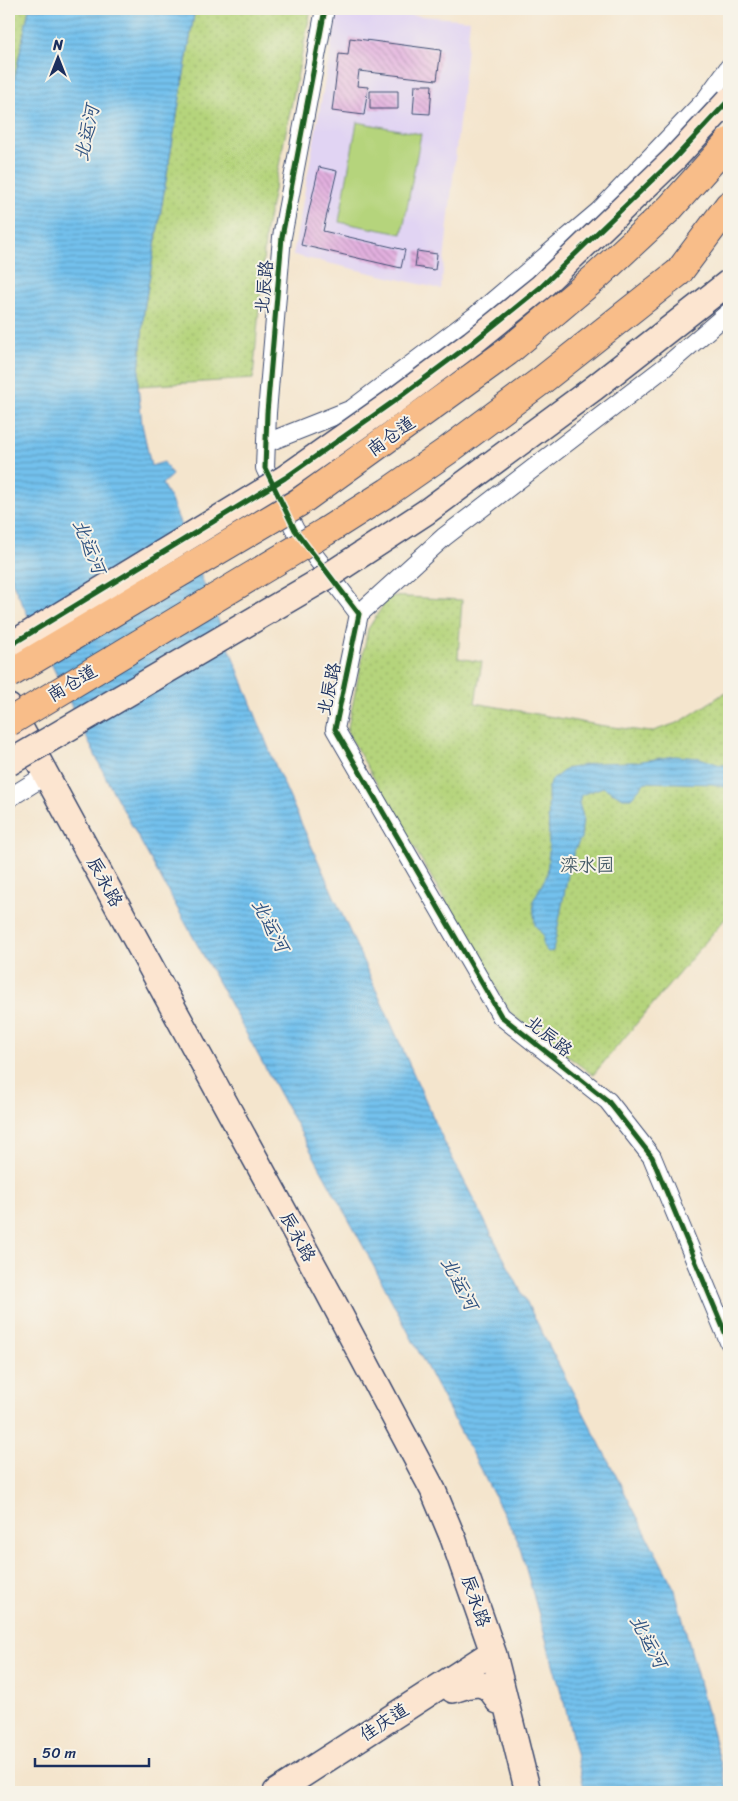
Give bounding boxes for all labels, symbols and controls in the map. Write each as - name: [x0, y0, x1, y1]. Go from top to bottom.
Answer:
- north arrow: [32, 32, 82, 82]
- text: N: [52, 33, 63, 58]
- water label: 北运河: [64, 99, 109, 164]
- street label: 北辰路: [246, 259, 282, 315]
- street label: 南仓道: [360, 407, 422, 465]
- water label: 北运河: [64, 514, 117, 582]
- street label: 南仓道: [41, 655, 103, 711]
- street label: 北辰路: [308, 659, 350, 719]
- park label: 滦水园: [560, 849, 614, 881]
- street label: 辰永路: [78, 851, 132, 913]
- water label: 北运河: [243, 892, 300, 961]
- street label: 北辰路: [518, 1007, 580, 1065]
- street label: 辰永路: [271, 1206, 325, 1268]
- water label: 北运河: [432, 1250, 489, 1319]
- street label: 辰永路: [452, 1570, 500, 1632]
- water label: 北运河: [621, 1608, 678, 1677]
- street label: 佳庆道: [353, 1694, 415, 1750]
- scale bar: [35, 1736, 149, 1768]
- text: 50 m: [42, 1740, 77, 1766]

